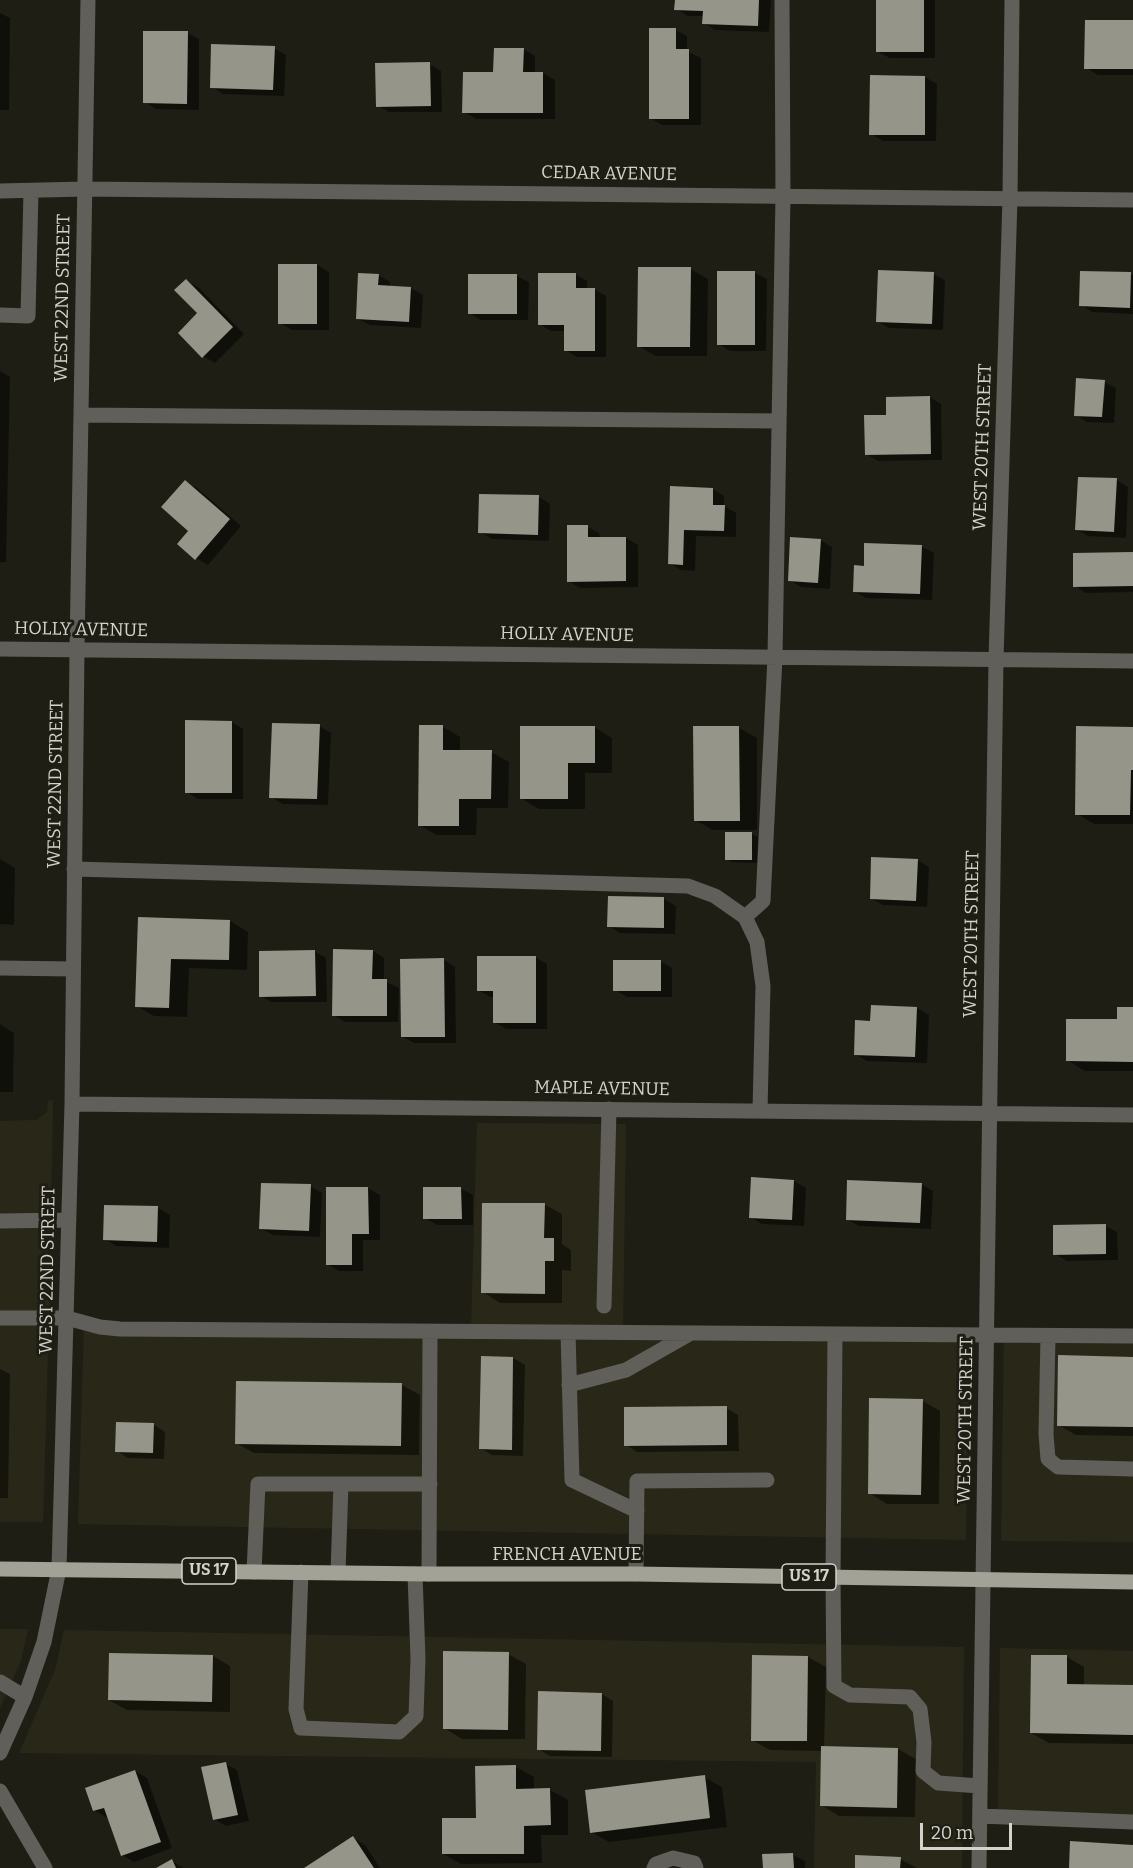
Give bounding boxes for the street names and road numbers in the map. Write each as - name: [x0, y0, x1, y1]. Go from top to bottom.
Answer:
- street label: CEDAR AVENUE: [541, 162, 677, 186]
- street label: WEST 22ND STREET: [51, 214, 75, 382]
- street label: WEST 20TH STREET: [969, 363, 997, 531]
- street label: HOLLY AVENUE: [14, 618, 148, 642]
- street label: HOLLY AVENUE: [500, 623, 634, 647]
- street label: WEST 22ND STREET: [44, 700, 68, 868]
- street label: WEST 20TH STREET: [960, 850, 984, 1018]
- street label: MAPLE AVENUE: [534, 1077, 670, 1101]
- street label: WEST 22ND STREET: [36, 1186, 60, 1354]
- street label: WEST 20TH STREET: [954, 1336, 978, 1504]
- street label: FRENCH AVENUE: [492, 1544, 642, 1566]
- road number: US 17: [182, 1558, 236, 1584]
- road number: US 17: [782, 1564, 836, 1590]

